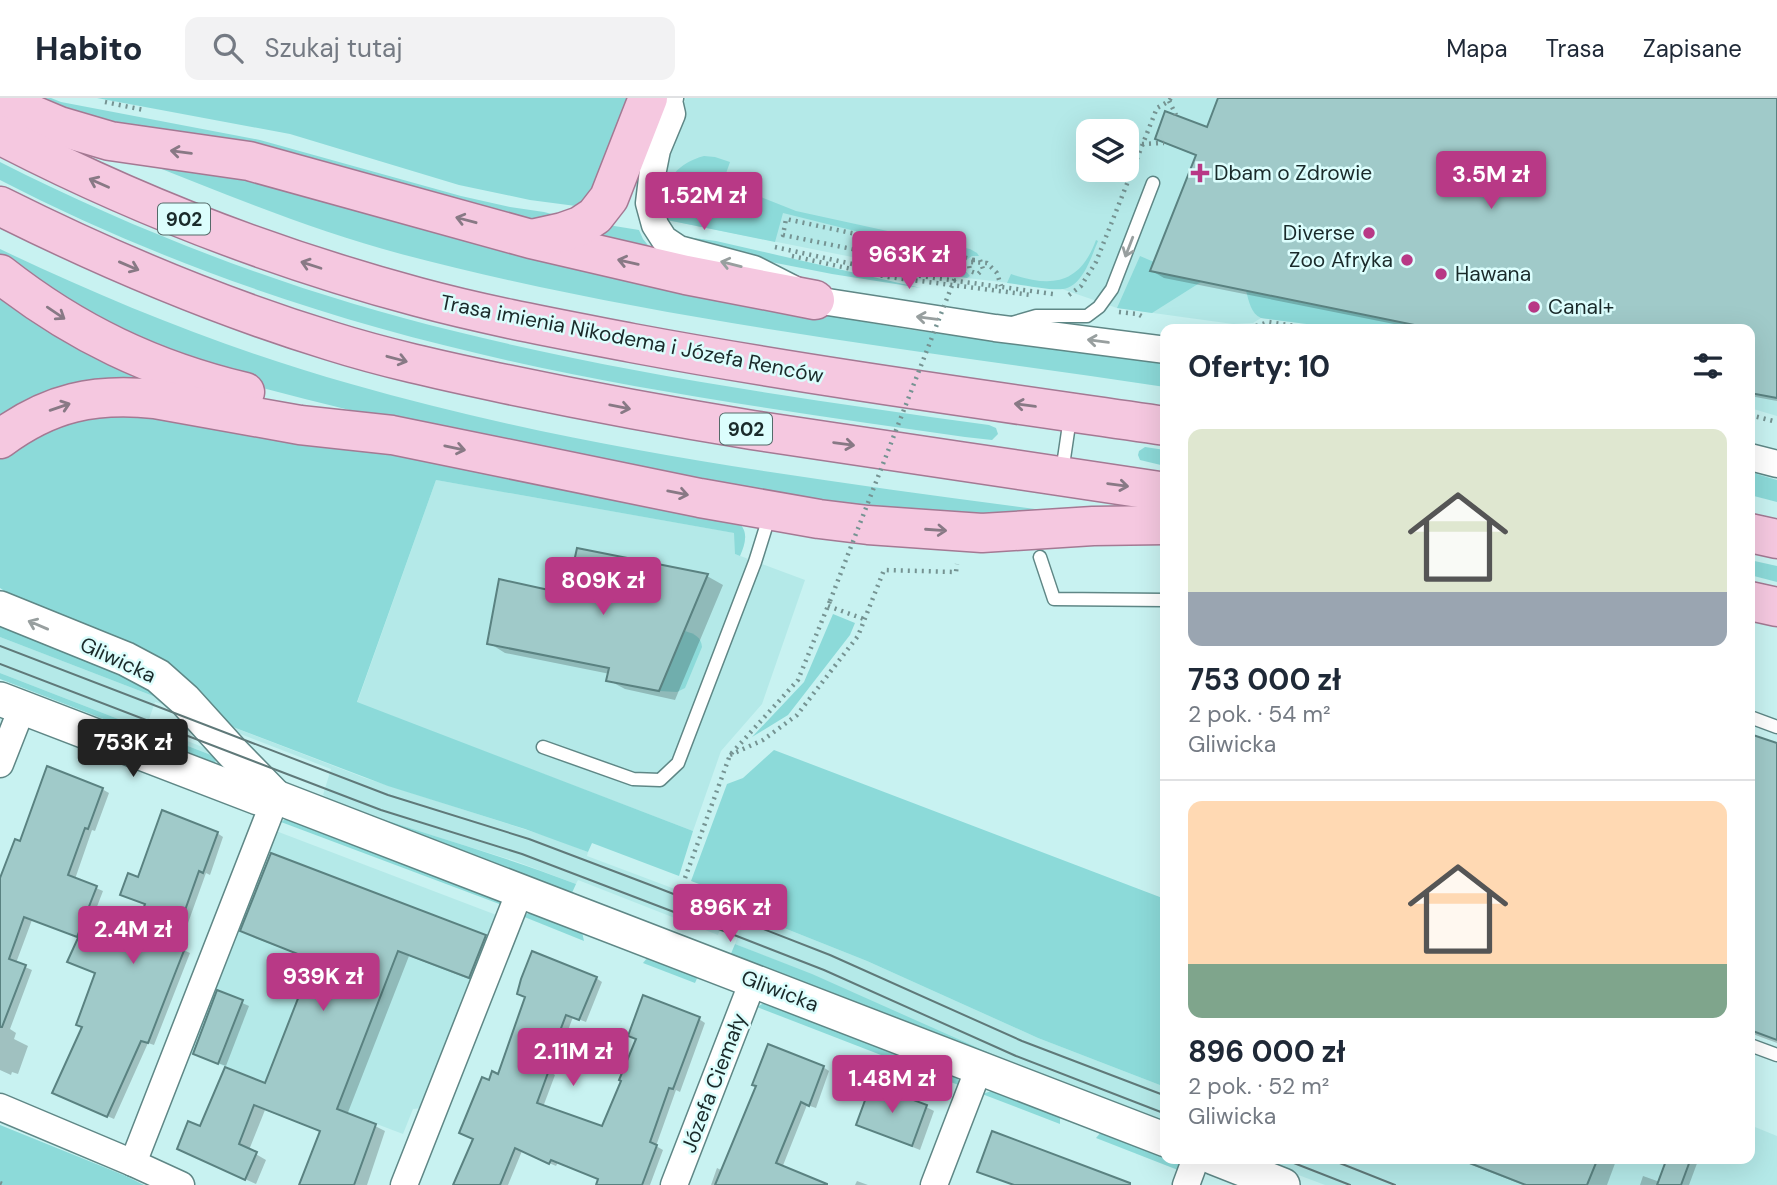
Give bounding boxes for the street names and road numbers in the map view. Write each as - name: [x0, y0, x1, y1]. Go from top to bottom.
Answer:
- road number: 902: [158, 203, 210, 234]
- street label: Trasa imienia Nikodema i Józefa Renców: [438, 288, 826, 390]
- road number: 902: [720, 414, 772, 444]
- street label: Gliwicka: [76, 630, 160, 690]
- street label: Gliwicka: [737, 963, 823, 1019]
- street label: Józefa Ciemały: [675, 1009, 754, 1157]

